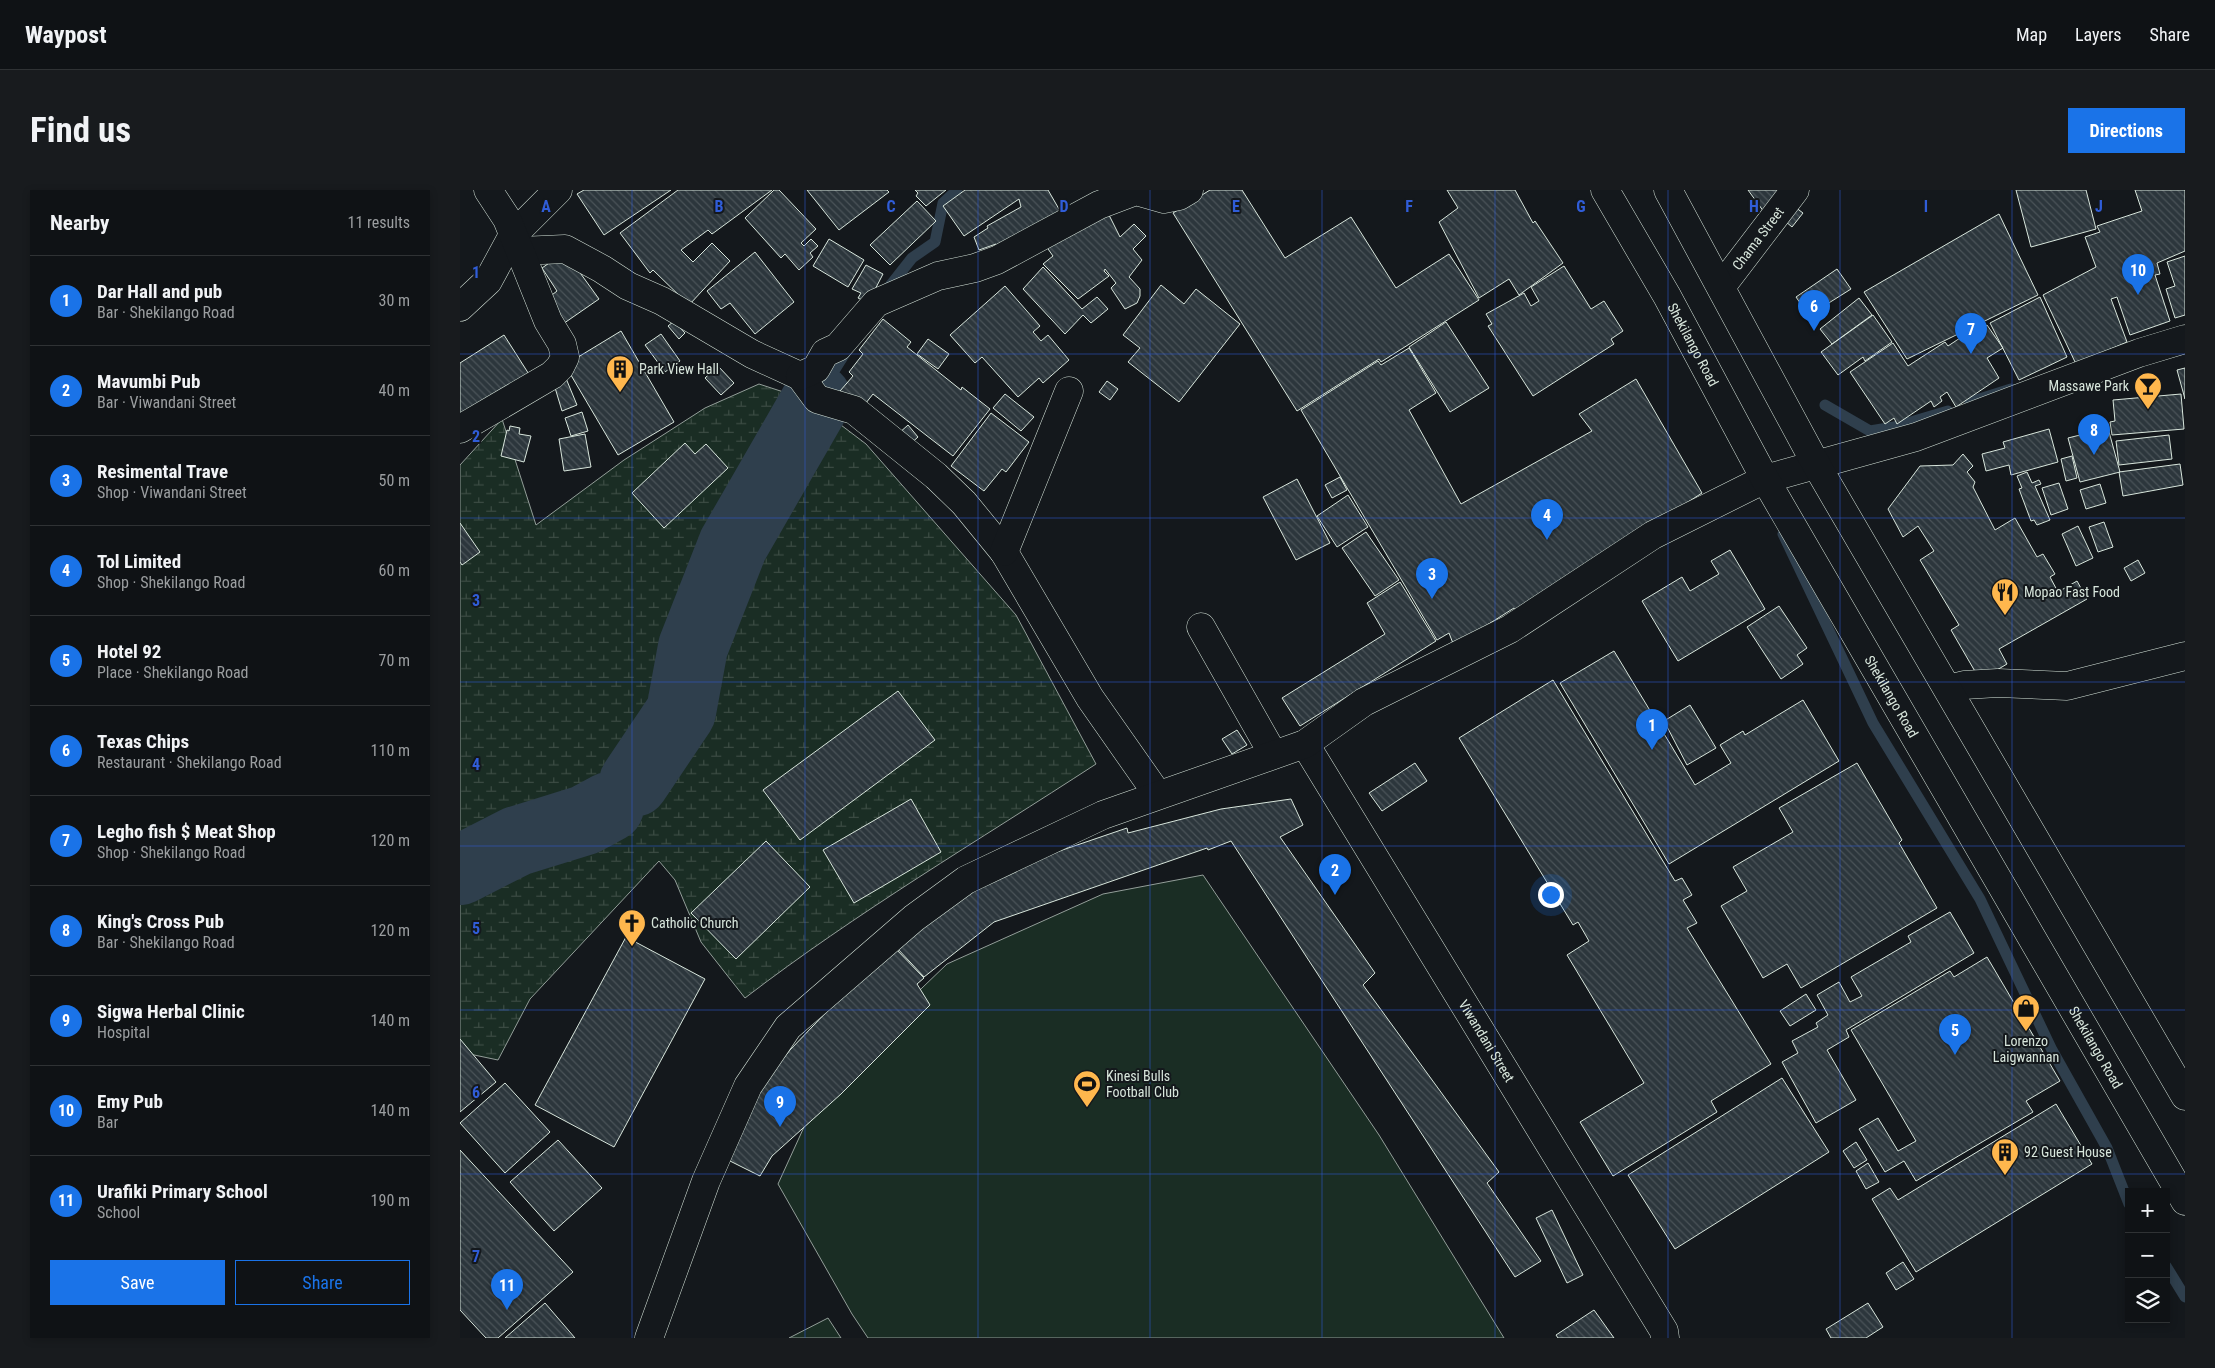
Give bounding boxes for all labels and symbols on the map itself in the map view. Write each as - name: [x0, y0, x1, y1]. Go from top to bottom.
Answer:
- text: A: [541, 197, 551, 216]
- text: B: [715, 197, 724, 216]
- text: C: [886, 197, 896, 216]
- text: D: [1059, 197, 1069, 216]
- text: E: [1232, 197, 1240, 216]
- text: F: [1405, 197, 1413, 216]
- text: G: [1576, 197, 1586, 216]
- text: H: [1749, 197, 1759, 216]
- text: I: [1924, 197, 1928, 216]
- text: J: [2095, 197, 2103, 216]
- street label: Chama Street: [1729, 204, 1787, 273]
- pin: 10: [2122, 254, 2154, 295]
- text: 1: [472, 263, 480, 282]
- pin: 6: [1798, 290, 1830, 331]
- street label: Shekilango Road: [1664, 300, 1722, 389]
- pin: 7: [1955, 313, 1987, 354]
- building icon: Park View Hall: [605, 354, 635, 393]
- place label: Park View Hall: [639, 361, 719, 377]
- bar icon: Massawe Park: [2133, 371, 2163, 410]
- place label: Massawe Park: [2048, 378, 2130, 394]
- pin: 8: [2078, 414, 2110, 455]
- text: 2: [472, 427, 480, 446]
- pin: 4: [1531, 499, 1563, 540]
- pin: 3: [1416, 558, 1448, 599]
- restaurant icon: Mopao Fast Food: [1990, 577, 2020, 616]
- place label: Mopao Fast Food: [2024, 584, 2120, 600]
- text: 3: [472, 591, 480, 610]
- street label: Shekilango Road: [1861, 653, 1922, 740]
- pin: 1: [1636, 709, 1668, 750]
- text: 4: [472, 755, 480, 774]
- pin: 2: [1319, 854, 1351, 895]
- your location: [1538, 882, 1564, 908]
- church icon: Catholic Church: [617, 908, 647, 947]
- place label: Catholic Church: [651, 915, 739, 931]
- text: 5: [472, 919, 480, 938]
- shop icon: Lorenzo Laigwannan: [2011, 993, 2041, 1032]
- street label: Viwandani Street: [1455, 997, 1518, 1085]
- street label: Shekilango Road: [2066, 1004, 2126, 1091]
- pin: 5: [1939, 1014, 1971, 1055]
- place label: Lorenzo Laigwannan: [1993, 1033, 2059, 1065]
- place label: Kinesi Bulls Football Club: [1106, 1068, 1179, 1100]
- sports icon: Kinesi Bulls Football Club: [1072, 1069, 1102, 1108]
- text: 6: [472, 1083, 480, 1102]
- pin: 9: [764, 1086, 796, 1127]
- building icon: 92 Guest House: [1990, 1137, 2020, 1176]
- place label: 92 Guest House: [2024, 1144, 2112, 1160]
- text: 7: [472, 1247, 480, 1266]
- pin: 11: [491, 1269, 523, 1310]

